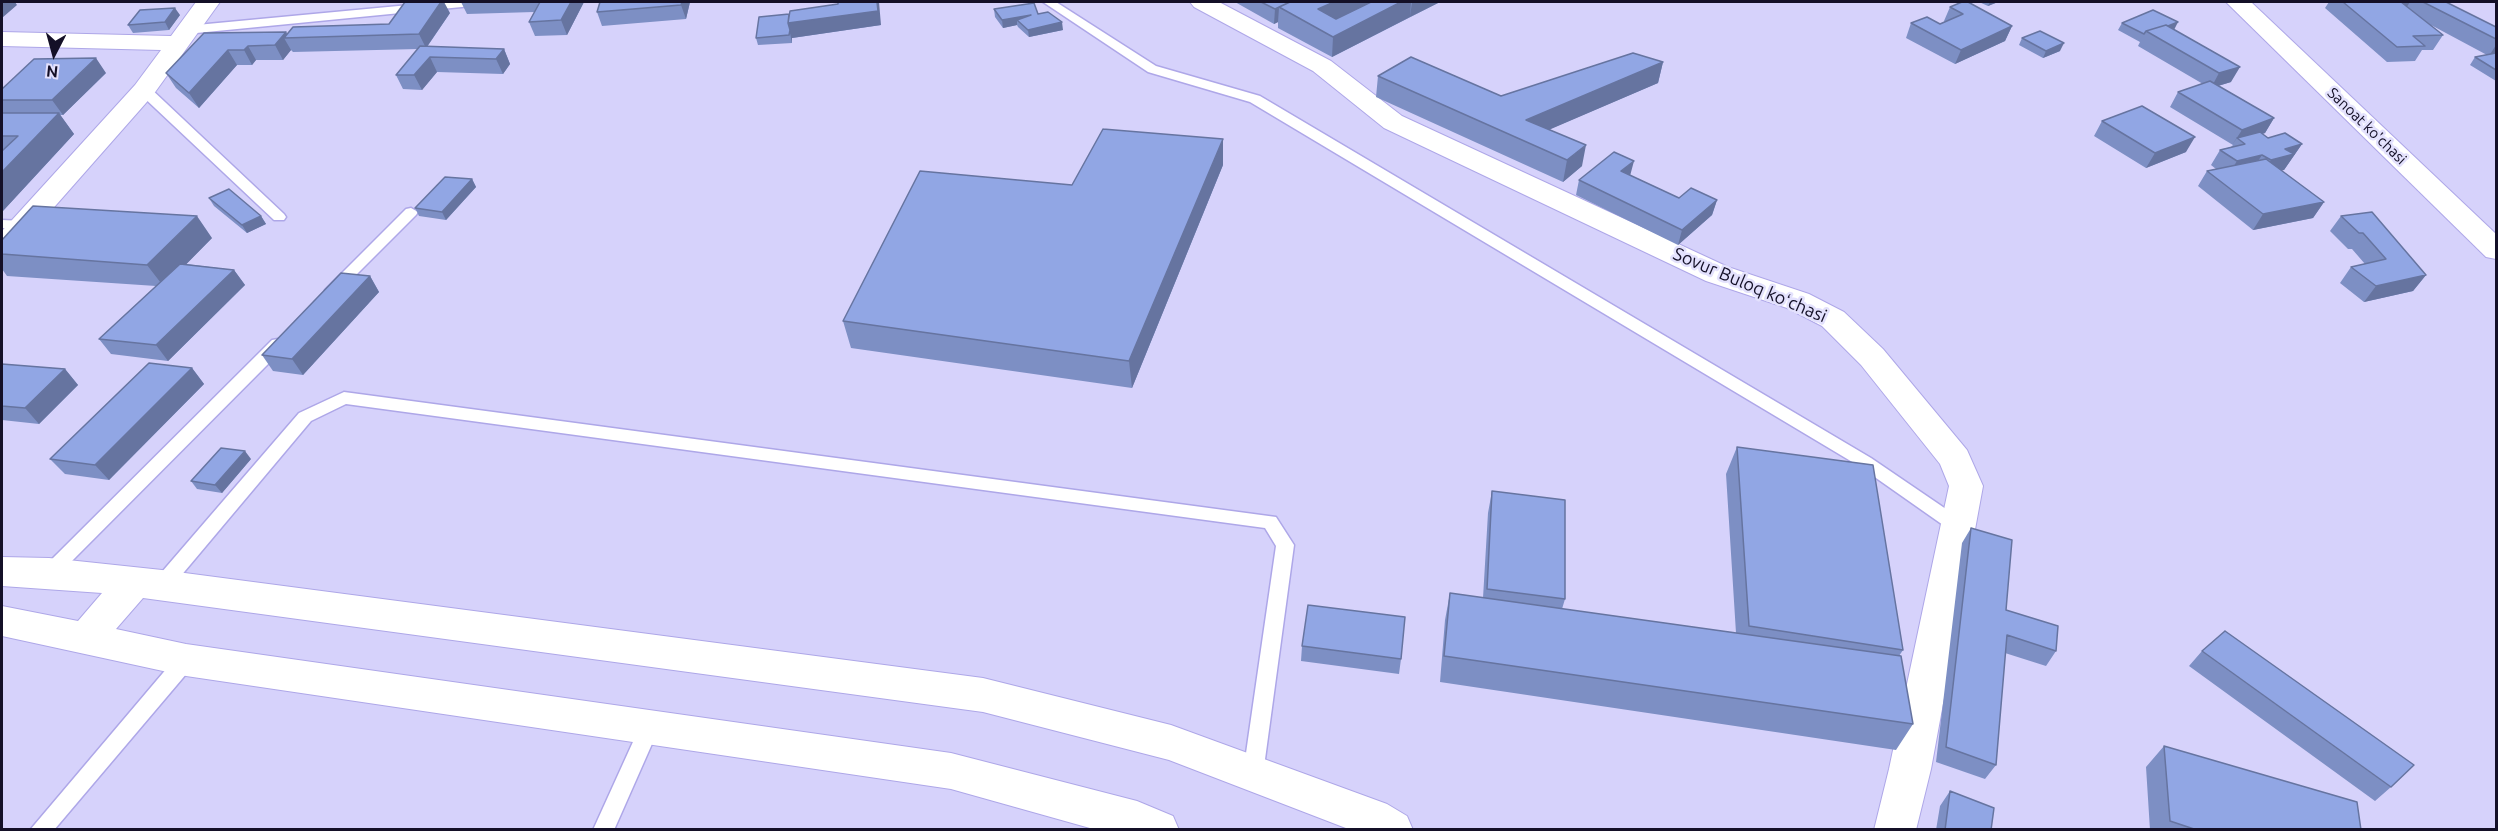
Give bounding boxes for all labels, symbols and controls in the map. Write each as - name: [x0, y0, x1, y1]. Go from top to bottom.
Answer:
- north arrow: [24, 24, 84, 84]
- text: N: [45, 62, 59, 81]
- street label: Sanoat ko'chasi: [2324, 84, 2410, 168]
- street label: Sovur Buloq koʻchasi: [1670, 243, 1830, 327]

